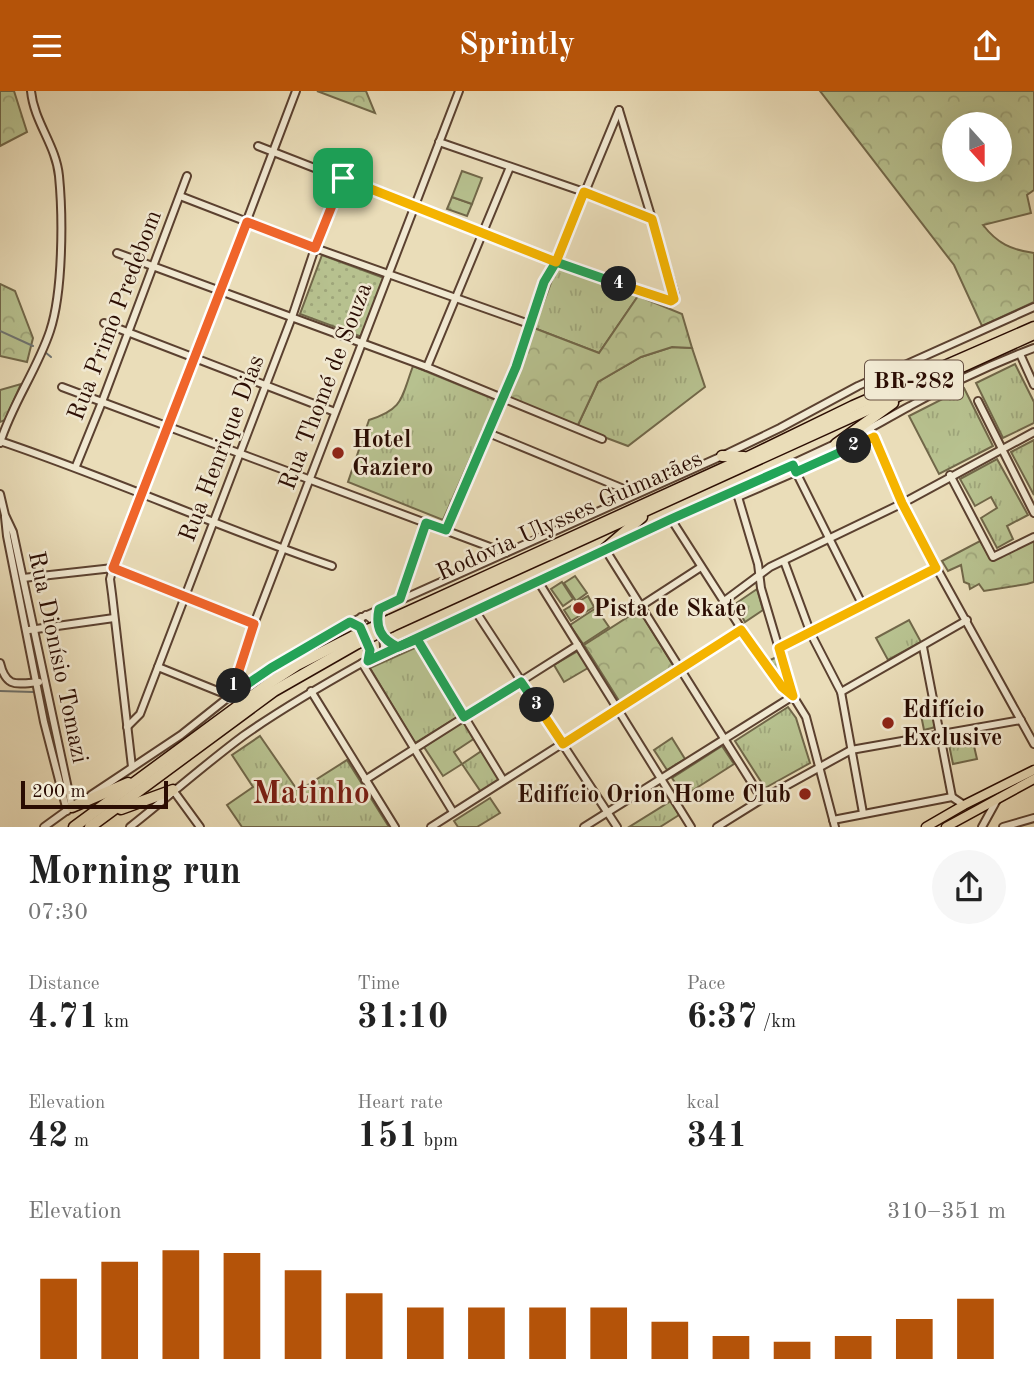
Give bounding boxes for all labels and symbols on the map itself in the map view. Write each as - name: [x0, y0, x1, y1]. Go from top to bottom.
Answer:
- north arrow: [942, 112, 1012, 182]
- pin: [313, 148, 373, 208]
- street label: Rua Primo Predebom: [65, 207, 167, 424]
- pin: 4: [602, 267, 636, 301]
- street label: Rua Thomé de Souza: [276, 280, 378, 494]
- street label: Rua Henrique Dias: [176, 352, 270, 545]
- road number: BR-282: [865, 361, 963, 399]
- place label: Hotel Gaziero: [352, 429, 433, 481]
- pin: 2: [836, 429, 872, 463]
- marker: Hotel Gaziero: [330, 445, 346, 461]
- street label: Rodovia Ulysses Guimarães: [433, 447, 706, 586]
- street label: Rua Dionísio Tomazi: [23, 549, 91, 766]
- place label: Pista de Skate: [593, 598, 746, 622]
- marker: Pista de Skate: [571, 600, 587, 616]
- pin: 1: [216, 669, 252, 703]
- pin: 3: [520, 687, 554, 723]
- place label: Edifício Exclusive: [902, 699, 1002, 751]
- marker: Edifício Exclusive: [880, 715, 896, 731]
- scale bar: [21, 778, 168, 810]
- district label: Matinho: [252, 779, 370, 811]
- place label: Edifício Orion Home Club: [517, 784, 791, 808]
- marker: Edifício Orion Home Club: [797, 786, 813, 802]

